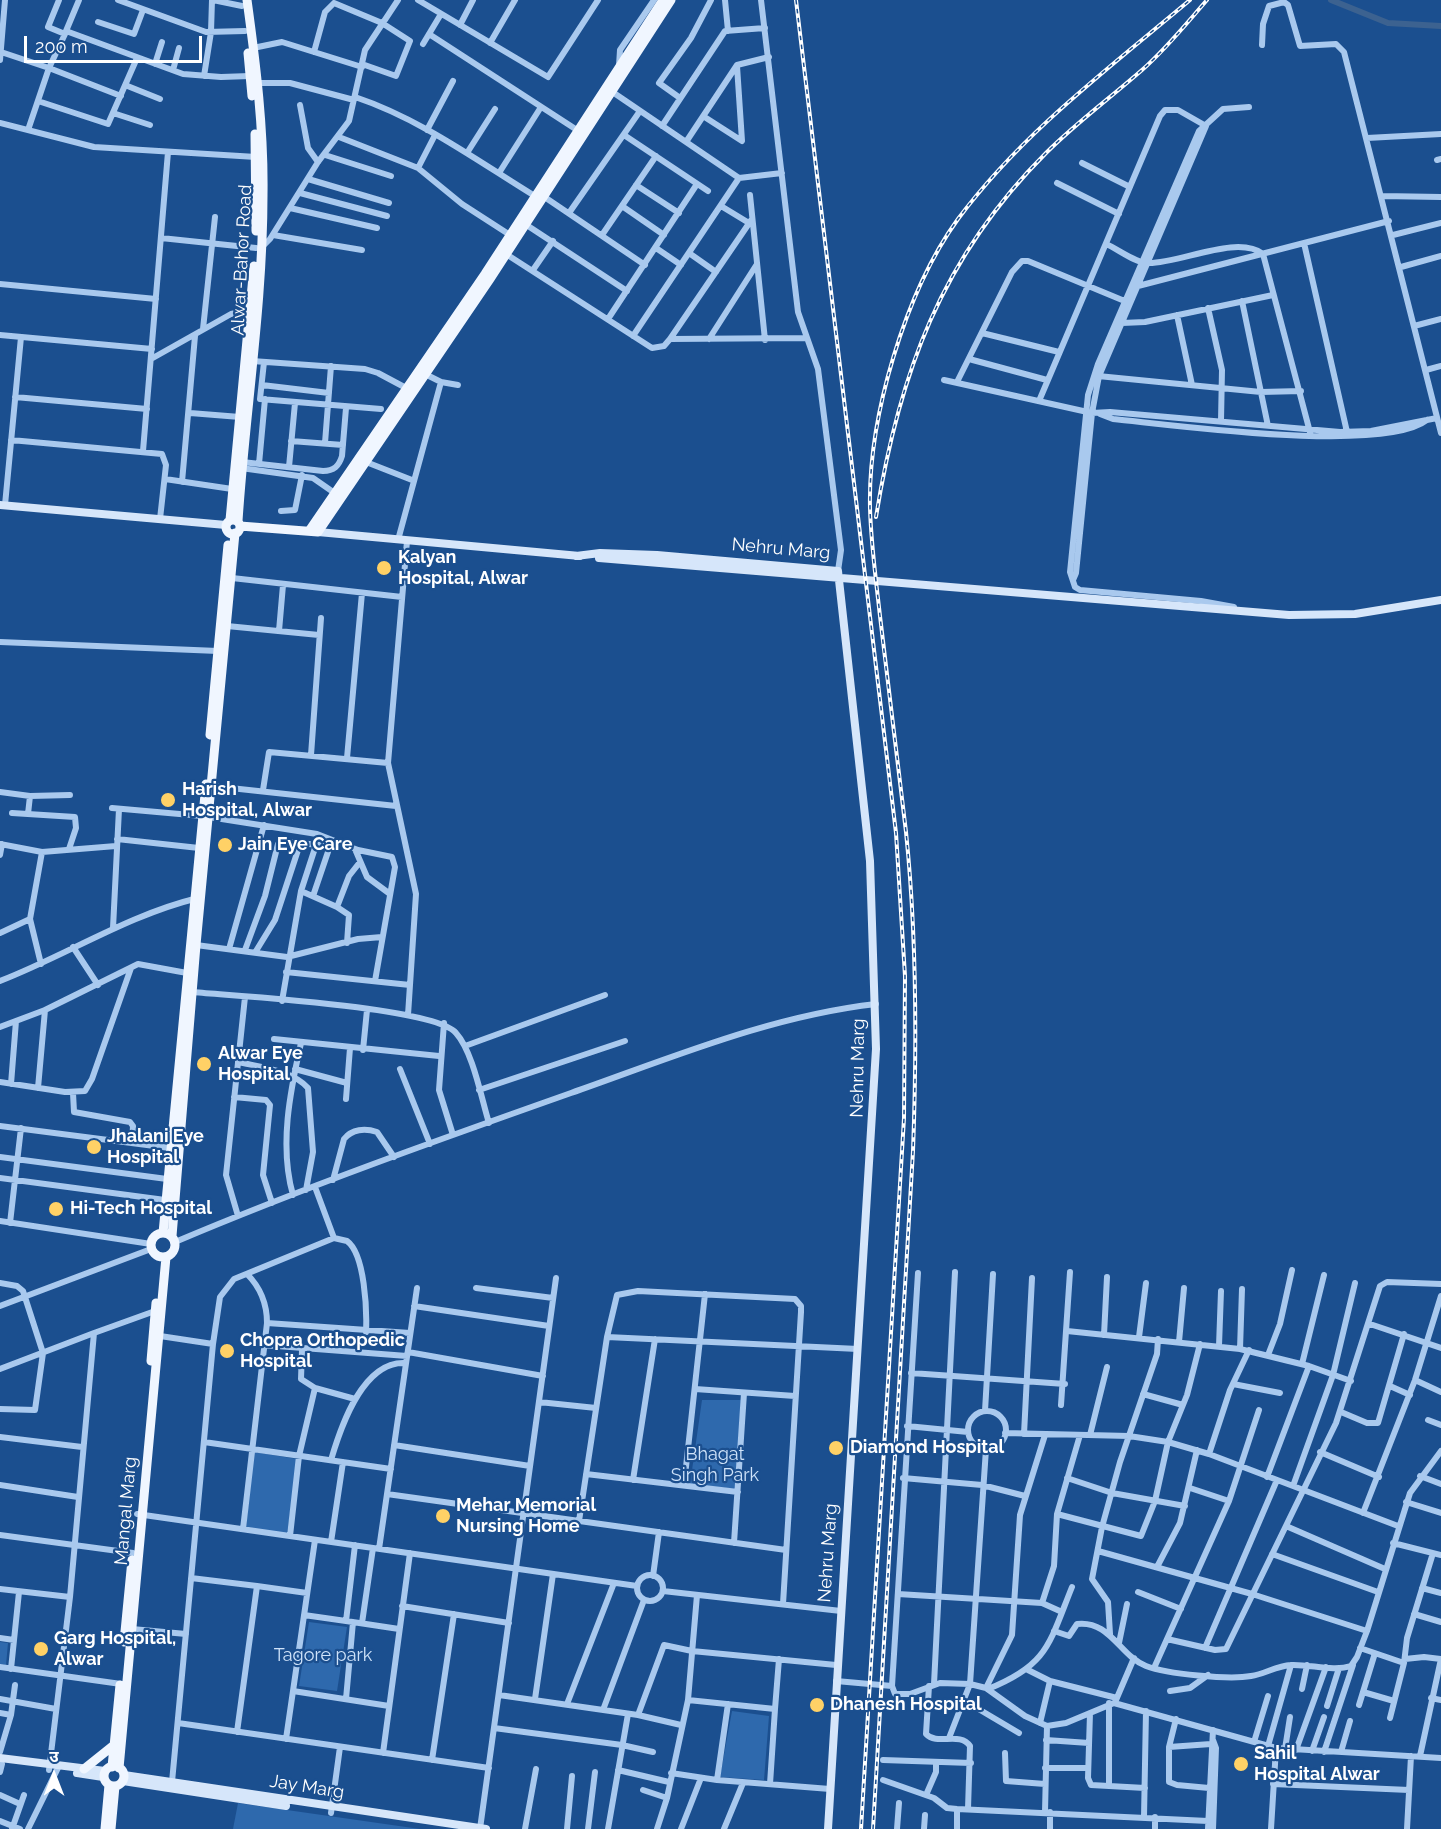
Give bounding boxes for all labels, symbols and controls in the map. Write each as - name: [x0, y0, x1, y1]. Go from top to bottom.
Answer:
- scale bar: [27, 24, 206, 62]
- text: 200 m: [35, 36, 88, 57]
- street label: Alwar-Bahor Road: [227, 184, 257, 336]
- street label: Nehru Marg: [731, 534, 831, 564]
- place label: Kalyan Hospital, Alwar: [398, 547, 528, 590]
- marker: Kalyan Hospital, Alwar: [375, 559, 393, 577]
- place label: Harish Hospital, Alwar: [182, 779, 312, 822]
- marker: Harish Hospital, Alwar: [159, 791, 177, 809]
- place label: Jain Eye Care: [238, 834, 352, 856]
- marker: Jain Eye Care: [216, 836, 234, 854]
- street label: Nehru Marg: [846, 1018, 870, 1118]
- place label: Alwar Eye Hospital: [218, 1043, 303, 1086]
- marker: Alwar Eye Hospital: [195, 1055, 213, 1073]
- place label: Jhalani Eye Hospital: [107, 1126, 204, 1168]
- marker: Jhalani Eye Hospital: [85, 1138, 103, 1156]
- place label: Hi-Tech Hospital: [70, 1198, 212, 1220]
- marker: Hi-Tech Hospital: [47, 1200, 65, 1218]
- place label: Chopra Orthopedic Hospital: [240, 1330, 405, 1372]
- marker: Chopra Orthopedic Hospital: [218, 1342, 236, 1360]
- place label: Diamond Hospital: [850, 1437, 1004, 1459]
- marker: Diamond Hospital: [827, 1439, 845, 1457]
- park label: Bhagat Singh Park: [671, 1444, 759, 1486]
- street label: Mangal Marg: [110, 1456, 142, 1566]
- place label: Mehar Memorial Nursing Home: [456, 1495, 596, 1538]
- street label: Nehru Marg: [814, 1503, 842, 1603]
- marker: Mehar Memorial Nursing Home: [434, 1507, 452, 1525]
- place label: Garg Hospital, Alwar: [54, 1628, 176, 1670]
- marker: Garg Hospital, Alwar: [32, 1640, 50, 1658]
- park label: Tagore park: [274, 1645, 372, 1667]
- place label: Dhanesh Hospital: [830, 1694, 982, 1716]
- marker: Dhanesh Hospital: [808, 1696, 826, 1714]
- place label: Sahil Hospital Alwar: [1254, 1743, 1380, 1786]
- north arrow: [24, 1745, 84, 1805]
- text: उ: [49, 1747, 59, 1766]
- marker: Sahil Hospital Alwar: [1232, 1755, 1250, 1773]
- street label: Jay Marg: [268, 1770, 346, 1804]

